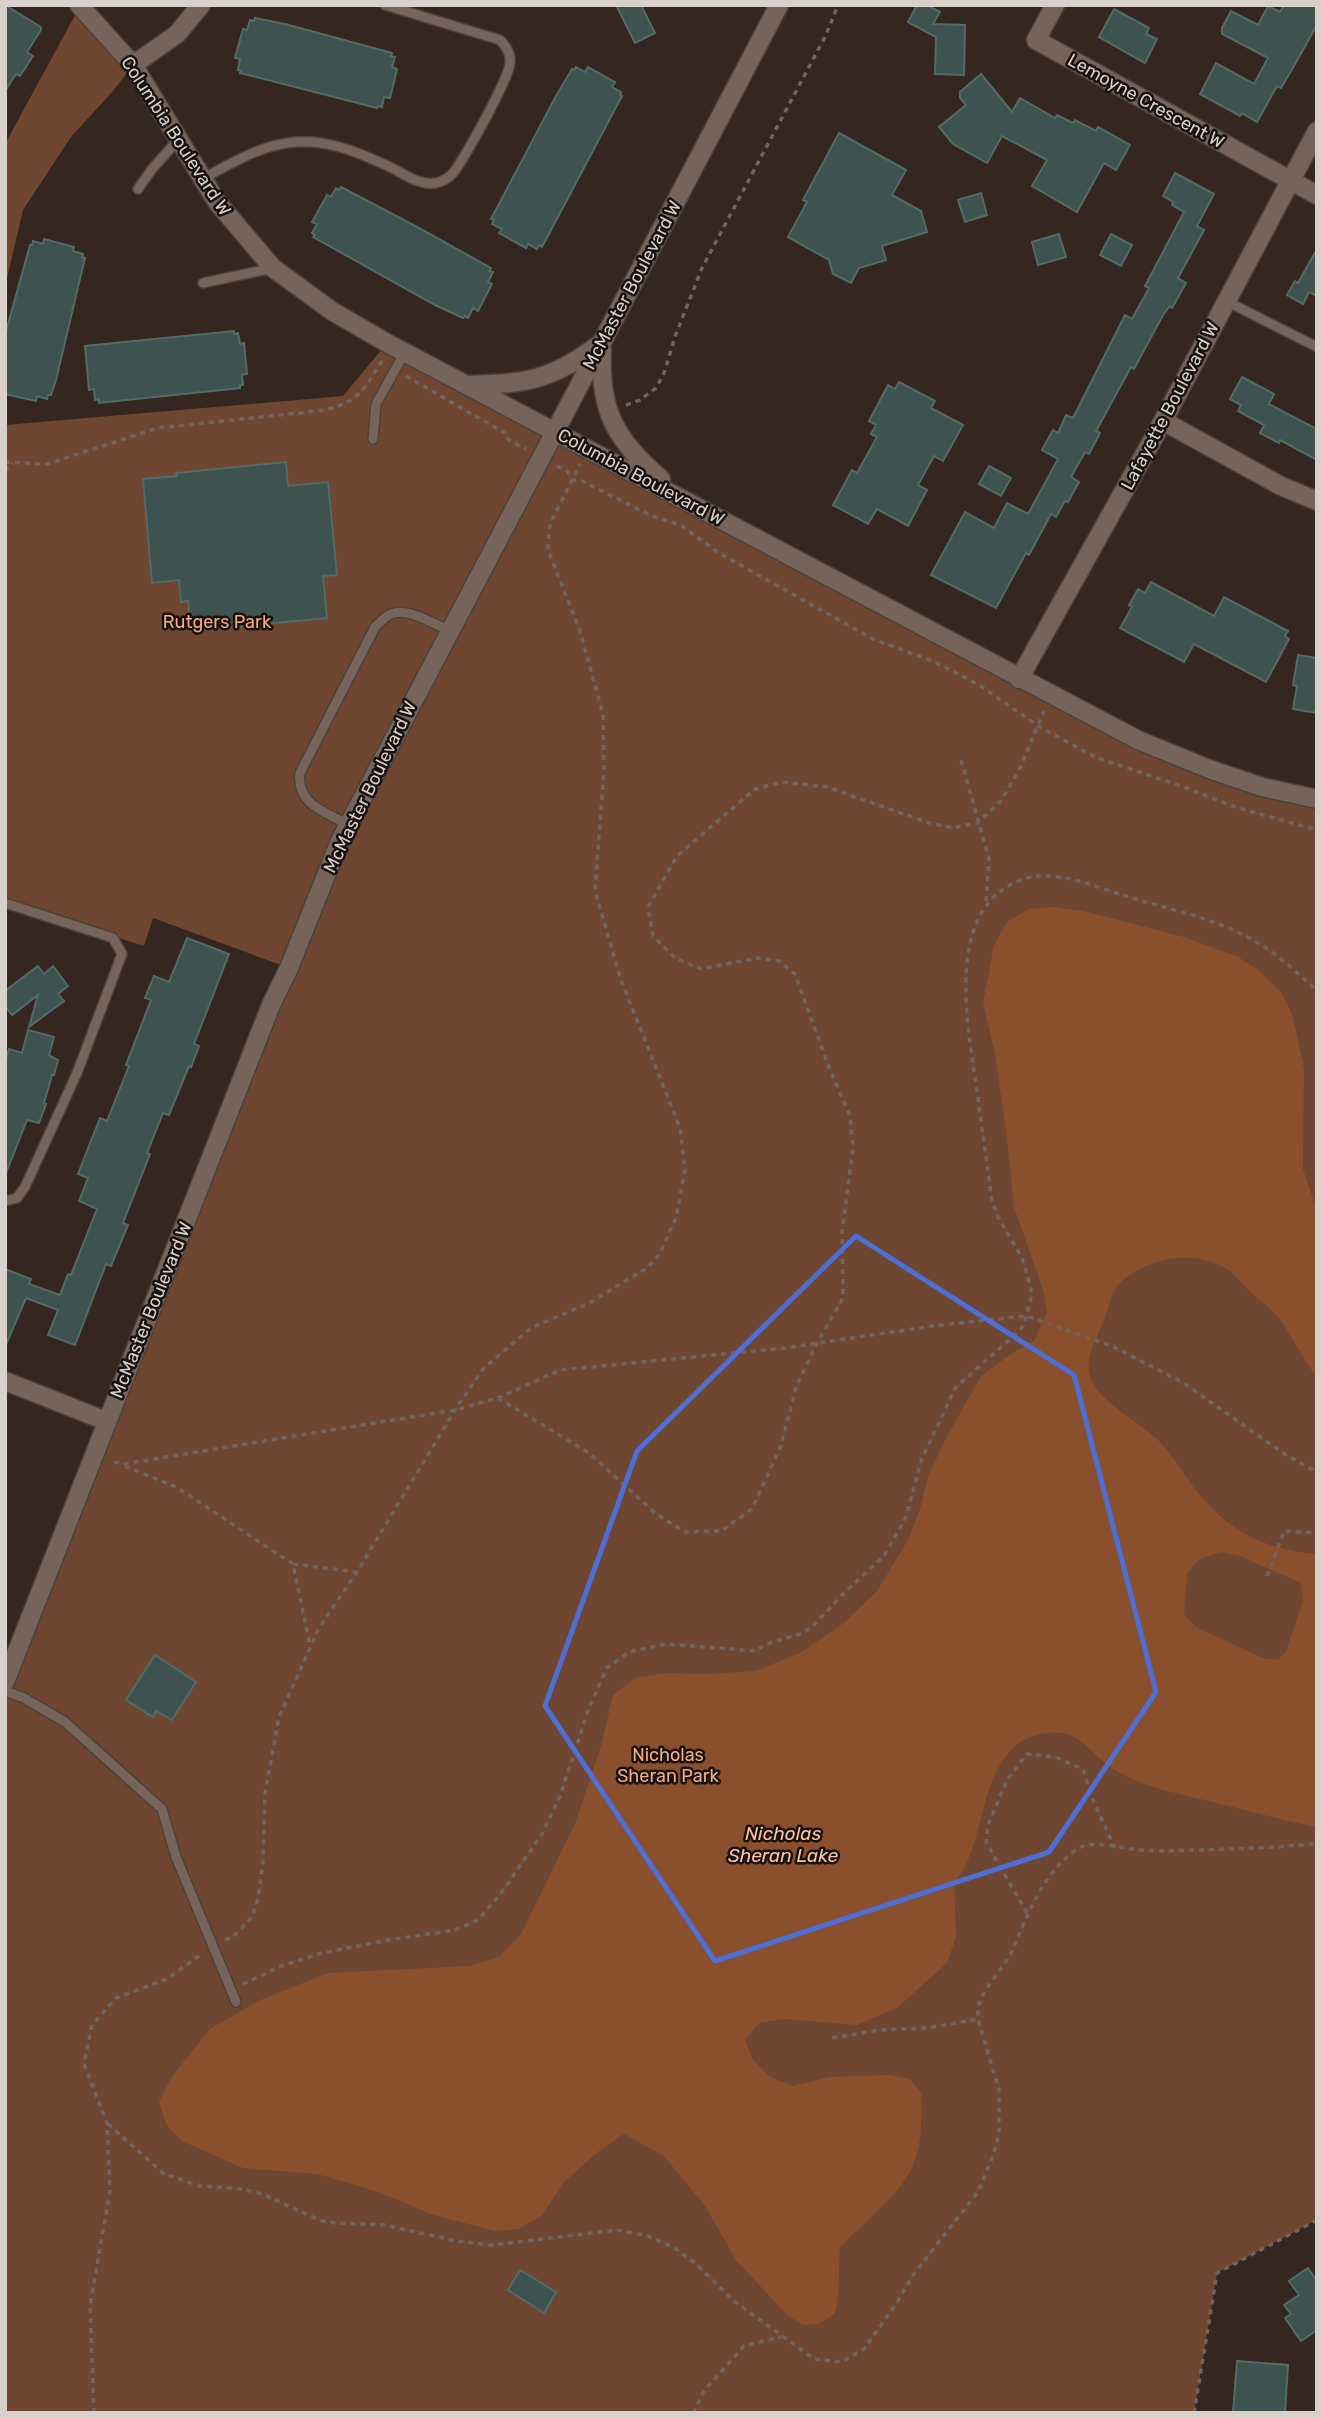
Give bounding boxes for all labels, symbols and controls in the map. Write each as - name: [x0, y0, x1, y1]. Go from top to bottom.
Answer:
- street label: Lemoyne Crescent W: [1064, 49, 1228, 153]
- street label: Columbia Boulevard W: [116, 52, 236, 220]
- street label: McMaster Boulevard W: [578, 197, 686, 373]
- street label: Lafayette Boulevard W: [1116, 318, 1224, 494]
- street label: Columbia Boulevard W: [554, 424, 728, 530]
- park label: Rutgers Park: [163, 611, 272, 633]
- street label: McMaster Boulevard W: [319, 698, 421, 876]
- street label: McMaster Boulevard W: [106, 1219, 196, 1401]
- park label: Nicholas Sheran Park: [617, 1744, 720, 1787]
- water label: Nicholas Sheran Lake: [728, 1822, 839, 1867]

